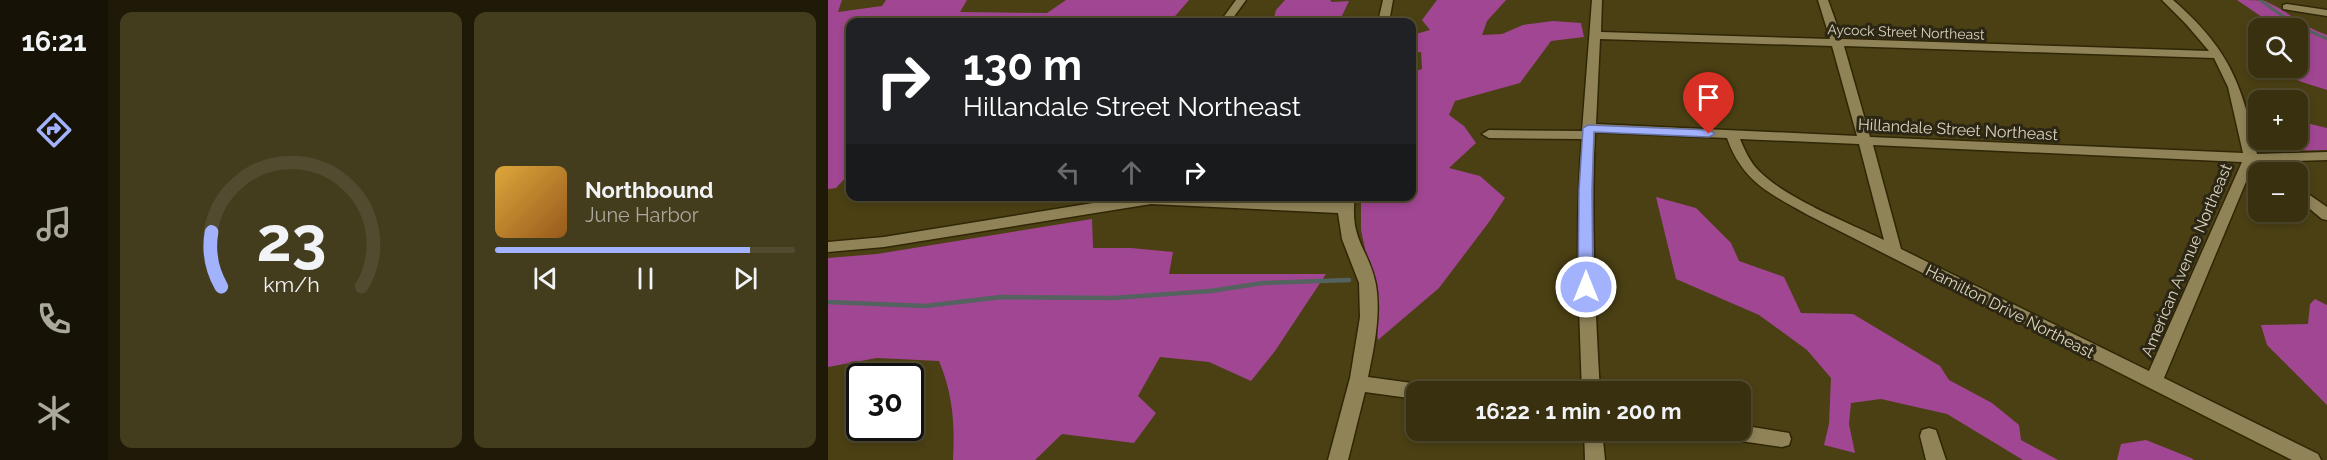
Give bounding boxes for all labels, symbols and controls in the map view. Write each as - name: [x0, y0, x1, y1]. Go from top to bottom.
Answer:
- map controls: [2248, 18, 2308, 222]
- button: search: [2248, 18, 2308, 78]
- street label: Aycock Street Northeast: [1827, 21, 1985, 43]
- text: 16:21: [22, 26, 86, 57]
- text: 130 m: [963, 41, 1082, 90]
- icon: right: [864, 42, 942, 120]
- pin: [1683, 72, 1734, 134]
- icon: arrive: [1692, 81, 1725, 114]
- button: +: [2248, 90, 2308, 150]
- text: Hillandale Street Northeast: [963, 91, 1301, 122]
- icon: directions: [33, 109, 75, 151]
- street label: Hillandale Street Northeast: [1857, 115, 2059, 144]
- icon: left: [1052, 156, 1085, 189]
- icon: ahead: [1115, 156, 1148, 189]
- icon: right: [1178, 156, 1211, 189]
- street label: American Avenue Northeast: [2137, 160, 2236, 360]
- button: −: [2248, 162, 2308, 222]
- text: Northbound: [585, 177, 714, 203]
- text: 23: [256, 202, 326, 276]
- icon: music: [33, 203, 75, 245]
- text: June Harbor: [585, 203, 699, 227]
- position arrow: [1554, 255, 1618, 319]
- street label: Hamilton Drive Northeast: [1922, 261, 2098, 363]
- icon: previous: [529, 262, 562, 295]
- icon: pause: [629, 262, 662, 295]
- icon: next: [729, 262, 762, 295]
- text: km/h: [263, 272, 319, 297]
- icon: phone: [33, 298, 75, 340]
- speed limit sign: 30: [846, 363, 924, 441]
- icon: climate: [33, 392, 75, 434]
- text: 16:22 · 1 min · 200 m: [1475, 398, 1682, 424]

